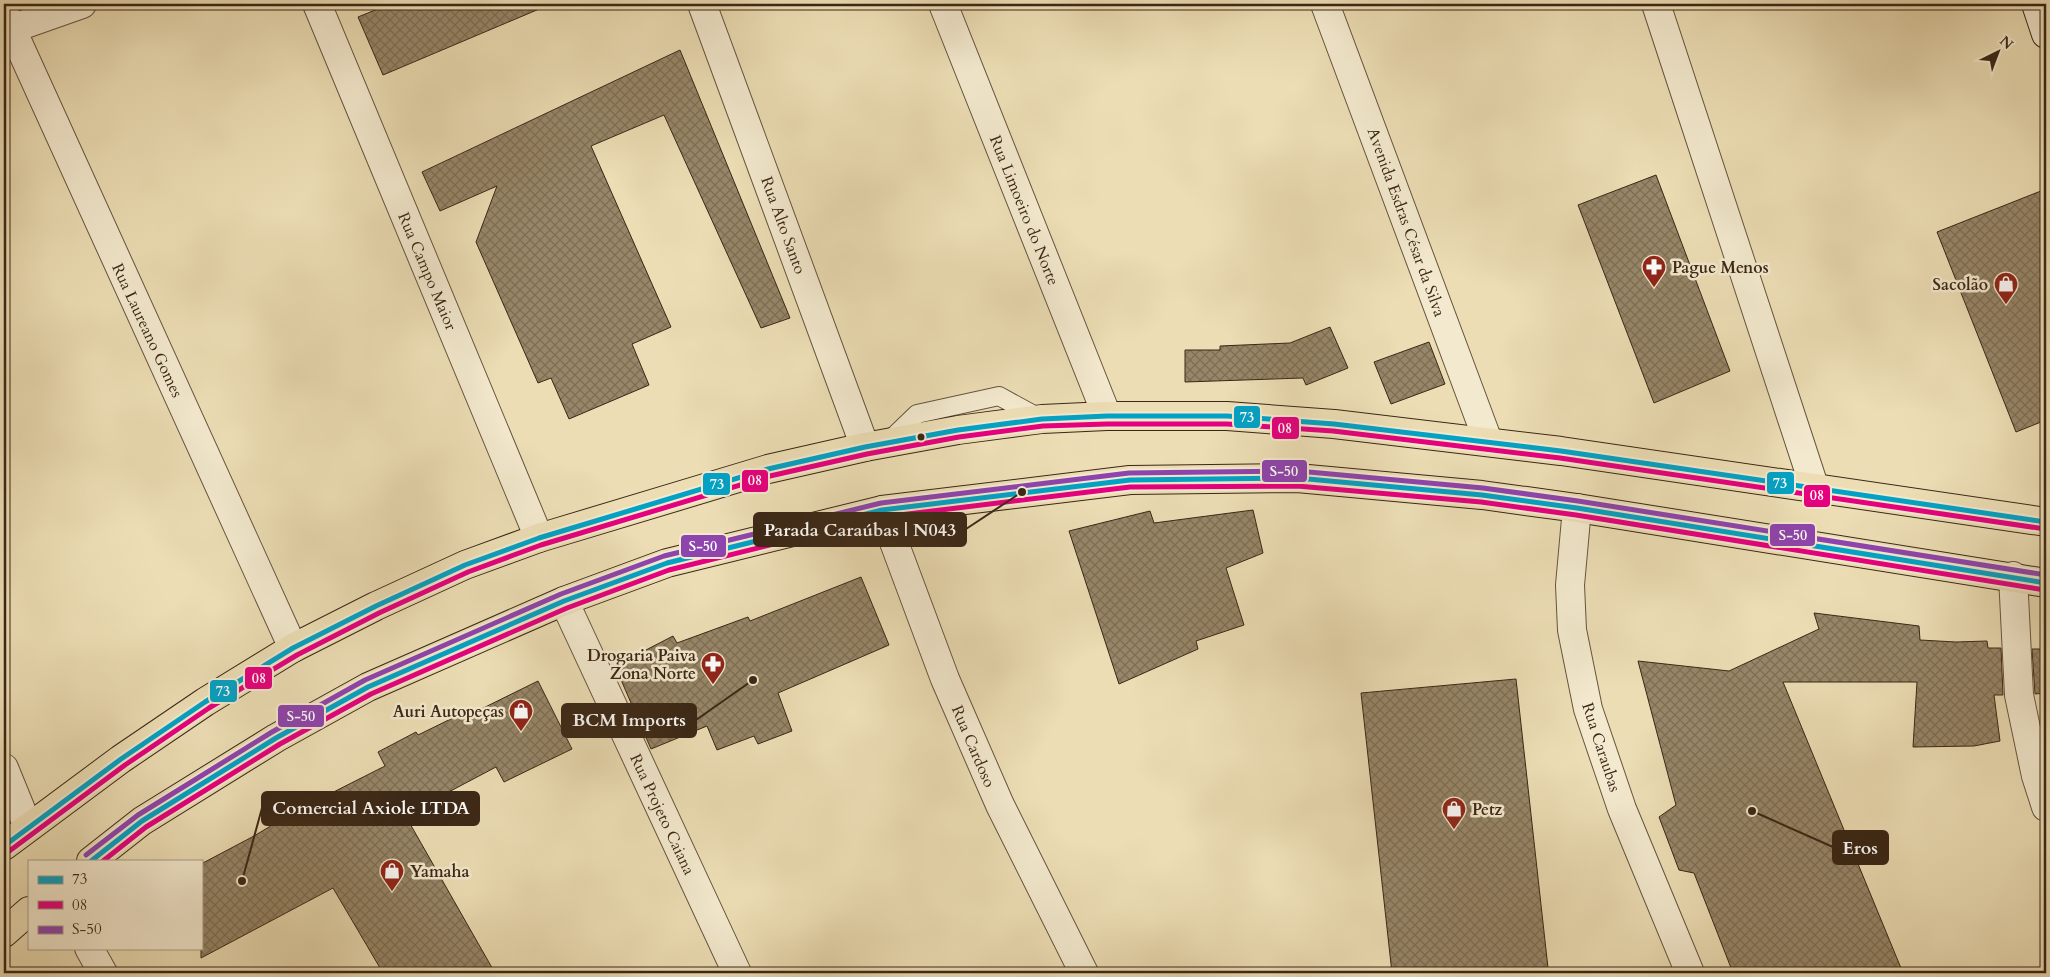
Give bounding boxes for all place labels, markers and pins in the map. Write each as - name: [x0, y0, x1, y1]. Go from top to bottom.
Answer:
- pharmacy icon: Pague Menos: [1641, 254, 1667, 288]
- place label: Pague Menos: [1672, 257, 1769, 279]
- shop icon: Sacolão: [1993, 271, 2019, 305]
- place label: Sacolão: [1933, 274, 1988, 296]
- unlabelled marker: [916, 432, 926, 442]
- callout: Parada Caraúbas | N043: [754, 513, 966, 546]
- place label: Drogaria Paiva Zona Norte: [587, 645, 696, 685]
- pharmacy icon: Drogaria Paiva Zona Norte: [700, 651, 726, 685]
- shop icon: Auri Autopeças: [508, 698, 534, 732]
- place label: Auri Autopeças: [393, 701, 504, 723]
- callout: BCM Imports: [562, 704, 696, 737]
- callout: Comercial Axiole LTDA: [262, 792, 479, 825]
- shop icon: Petz: [1441, 796, 1467, 830]
- place label: Petz: [1472, 799, 1503, 821]
- callout: Eros: [1833, 831, 1888, 864]
- shop icon: Yamaha: [379, 858, 405, 892]
- place label: Yamaha: [410, 861, 470, 883]

